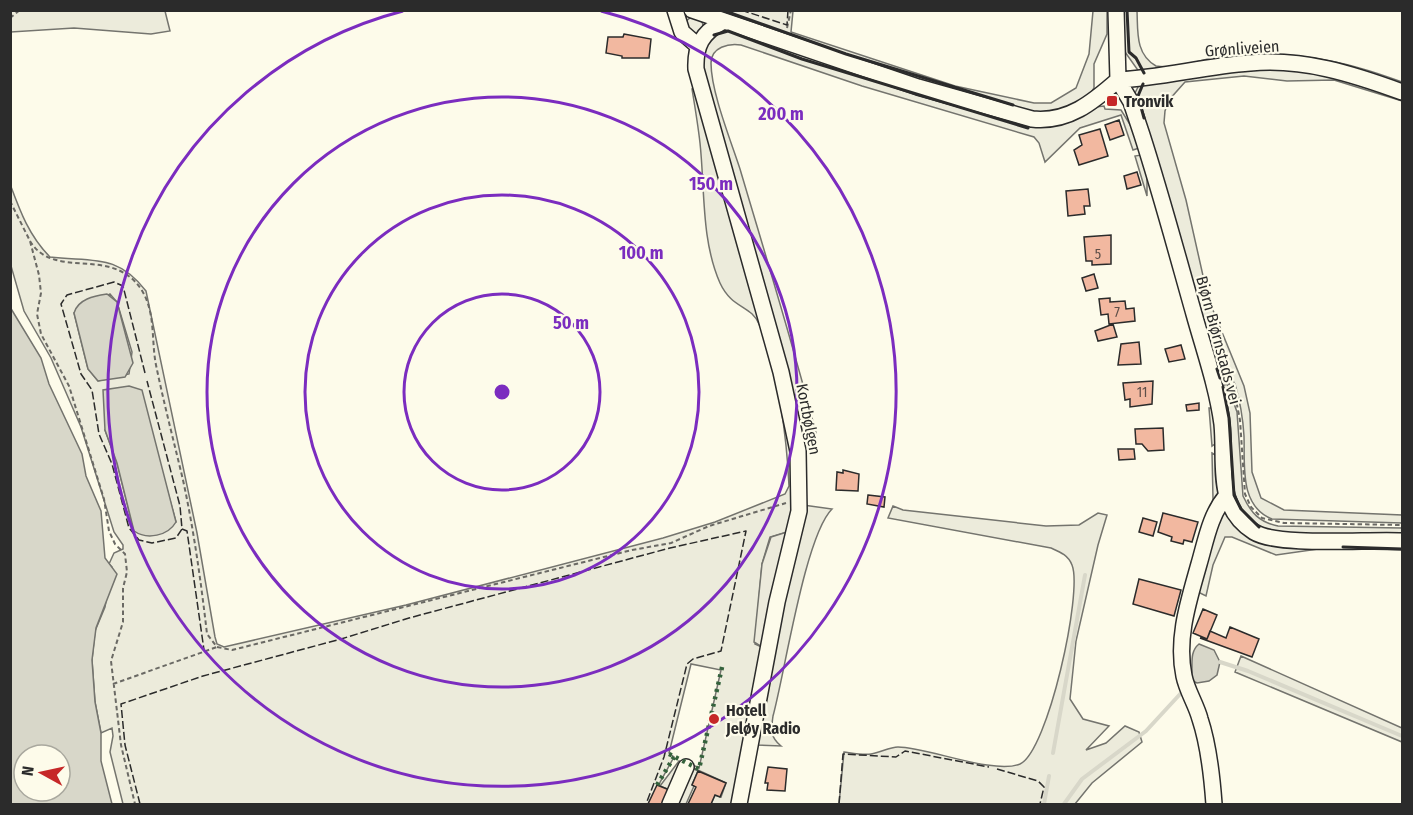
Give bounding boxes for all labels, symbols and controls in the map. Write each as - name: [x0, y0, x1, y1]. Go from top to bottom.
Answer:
- street label: Grønliveien: [1204, 36, 1280, 61]
- place label: Tronvik: [1124, 92, 1174, 111]
- marker: Tronvik: [1105, 94, 1119, 108]
- text: 200 m: [757, 103, 804, 125]
- text: 150 m: [689, 173, 733, 195]
- text: 100 m: [619, 242, 663, 264]
- house number: 5: [1095, 246, 1101, 263]
- street label: Biørn Biørnstads vei: [1192, 274, 1245, 406]
- house number: 7: [1114, 304, 1120, 321]
- text: 50 m: [553, 312, 589, 334]
- centre of rings: [492, 382, 512, 402]
- street label: Kortbølgen: [792, 382, 825, 456]
- house number: 11: [1137, 384, 1147, 401]
- place label: Hotell Jeløy Radio: [725, 701, 801, 738]
- marker: Hotell Jeløy Radio: [707, 712, 721, 726]
- north arrow: [12, 743, 72, 803]
- text: N: [18, 765, 38, 777]

